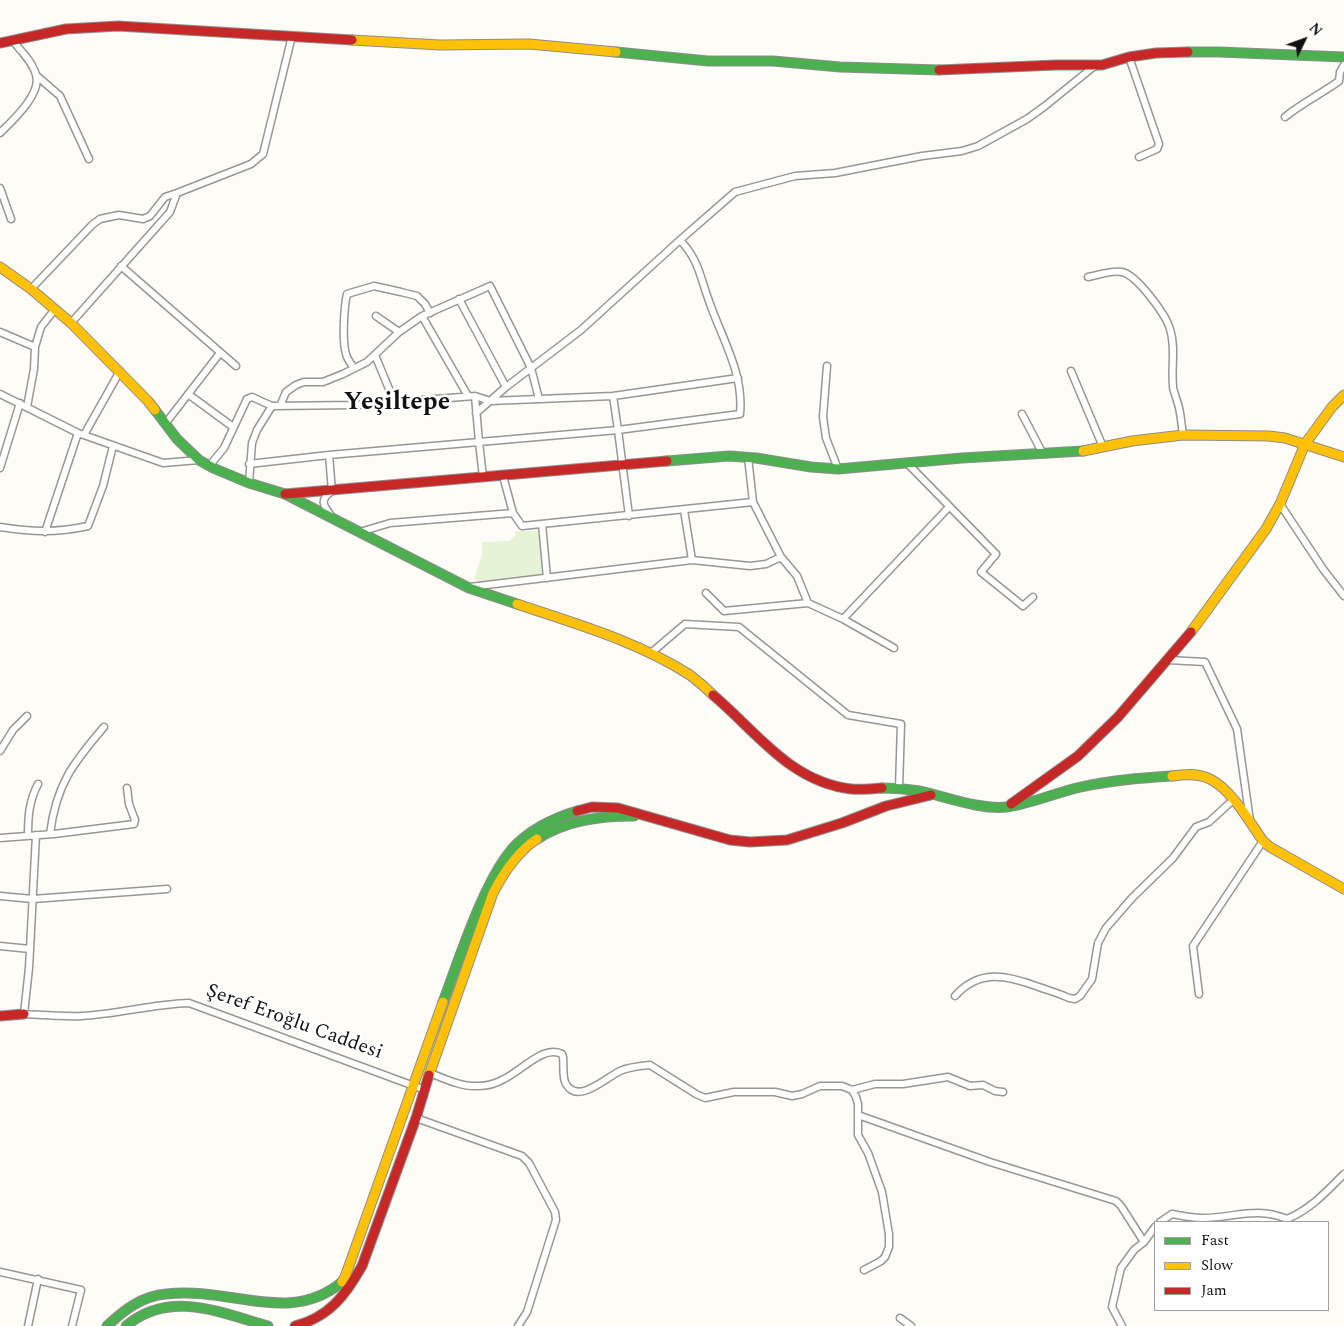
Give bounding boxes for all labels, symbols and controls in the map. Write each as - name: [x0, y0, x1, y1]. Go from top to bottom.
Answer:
- north arrow: [1279, 15, 1329, 65]
- text: N: [1304, 18, 1327, 41]
- district label: Yeşiltepe: [344, 389, 450, 419]
- street label: Şeref Eroğlu Caddesi: [203, 980, 385, 1066]
- legend: [1154, 1221, 1329, 1311]
- text: Fast: [1201, 1229, 1229, 1252]
- text: Slow: [1201, 1254, 1233, 1277]
- text: Jam: [1201, 1279, 1227, 1302]

